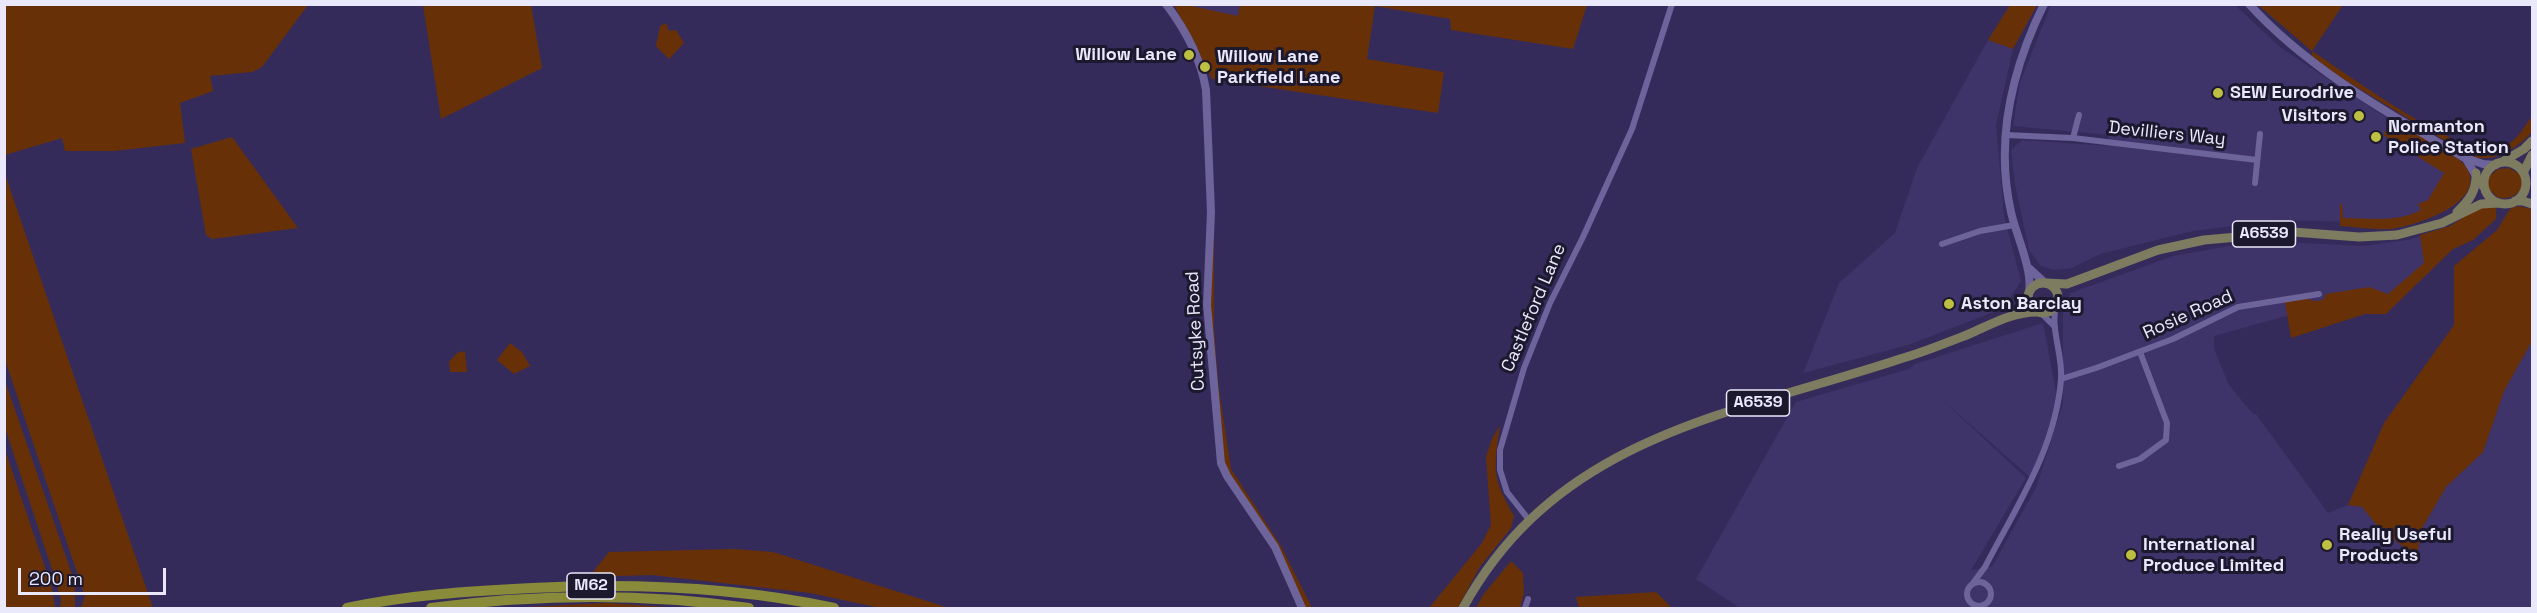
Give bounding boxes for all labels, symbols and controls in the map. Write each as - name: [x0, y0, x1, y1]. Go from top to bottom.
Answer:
- place label: Willow Lane: [1075, 44, 1177, 66]
- place label: Willow Lane Parkfield Lane: [1217, 46, 1340, 88]
- marker: Willow Lane: [1182, 48, 1196, 62]
- marker: Willow Lane Parkfield Lane: [1198, 60, 1212, 74]
- place label: SEW Eurodrive: [2230, 82, 2354, 104]
- marker: SEW Eurodrive: [2211, 86, 2225, 100]
- place label: Visitors: [2282, 105, 2347, 127]
- marker: Visitors: [2352, 109, 2366, 123]
- place label: Normanton Police Station: [2388, 116, 2509, 158]
- street label: Devilliers Way: [2107, 117, 2227, 151]
- marker: Normanton Police Station: [2369, 130, 2383, 144]
- road number: A6539: [2232, 221, 2296, 247]
- street label: Castleford Lane: [1497, 241, 1571, 375]
- street label: Cutsyke Road: [1182, 271, 1210, 391]
- street label: Rosie Road: [2140, 286, 2236, 344]
- place label: Aston Barclay: [1961, 293, 2082, 315]
- marker: Aston Barclay: [1942, 297, 1956, 311]
- road number: A6539: [1726, 390, 1790, 416]
- place label: Really Useful Products: [2339, 524, 2452, 566]
- place label: International Produce Limited: [2143, 534, 2284, 576]
- marker: Really Useful Products: [2320, 538, 2334, 552]
- marker: International Produce Limited: [2124, 548, 2138, 562]
- scale bar: [21, 556, 170, 594]
- text: 200 m: [29, 567, 83, 590]
- road number: M62: [567, 573, 615, 599]

